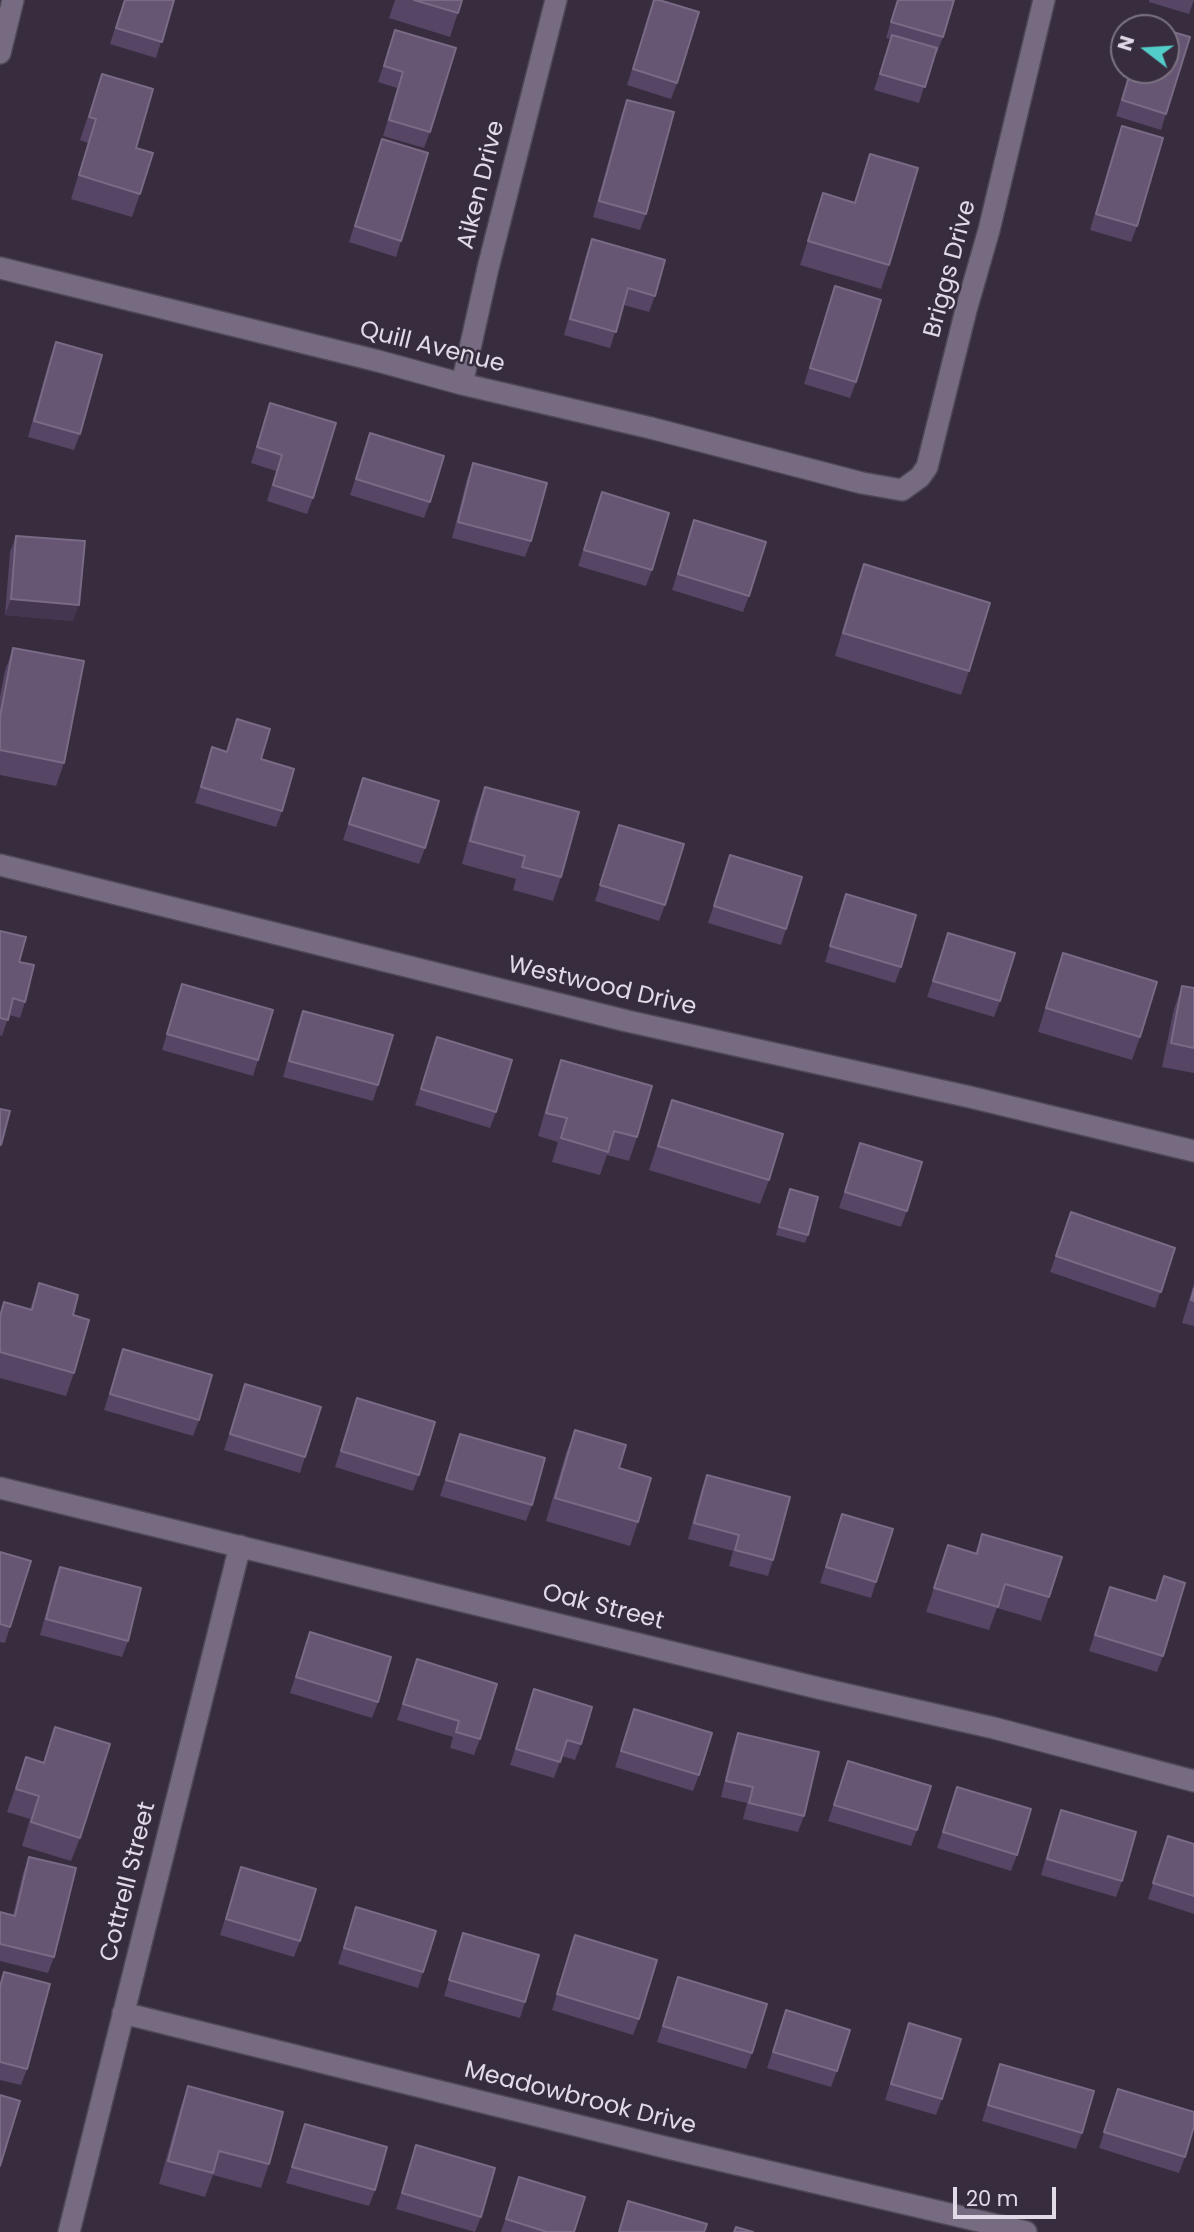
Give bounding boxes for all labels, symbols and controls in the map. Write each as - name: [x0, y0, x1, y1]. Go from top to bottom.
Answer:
- north arrow: [1110, 14, 1180, 84]
- text: N: [1111, 33, 1141, 54]
- street label: Aiken Drive: [452, 118, 512, 252]
- street label: Briggs Drive: [919, 197, 983, 341]
- street label: Quill Avenue: [356, 316, 508, 380]
- street label: Westwood Drive: [505, 951, 699, 1023]
- street label: Oak Street: [539, 1579, 667, 1637]
- street label: Cottrell Street: [95, 1799, 163, 1965]
- street label: Meadowbrook Drive: [461, 2056, 699, 2142]
- scale bar: [956, 2172, 1059, 2216]
- text: 20 m: [966, 2184, 1019, 2213]

